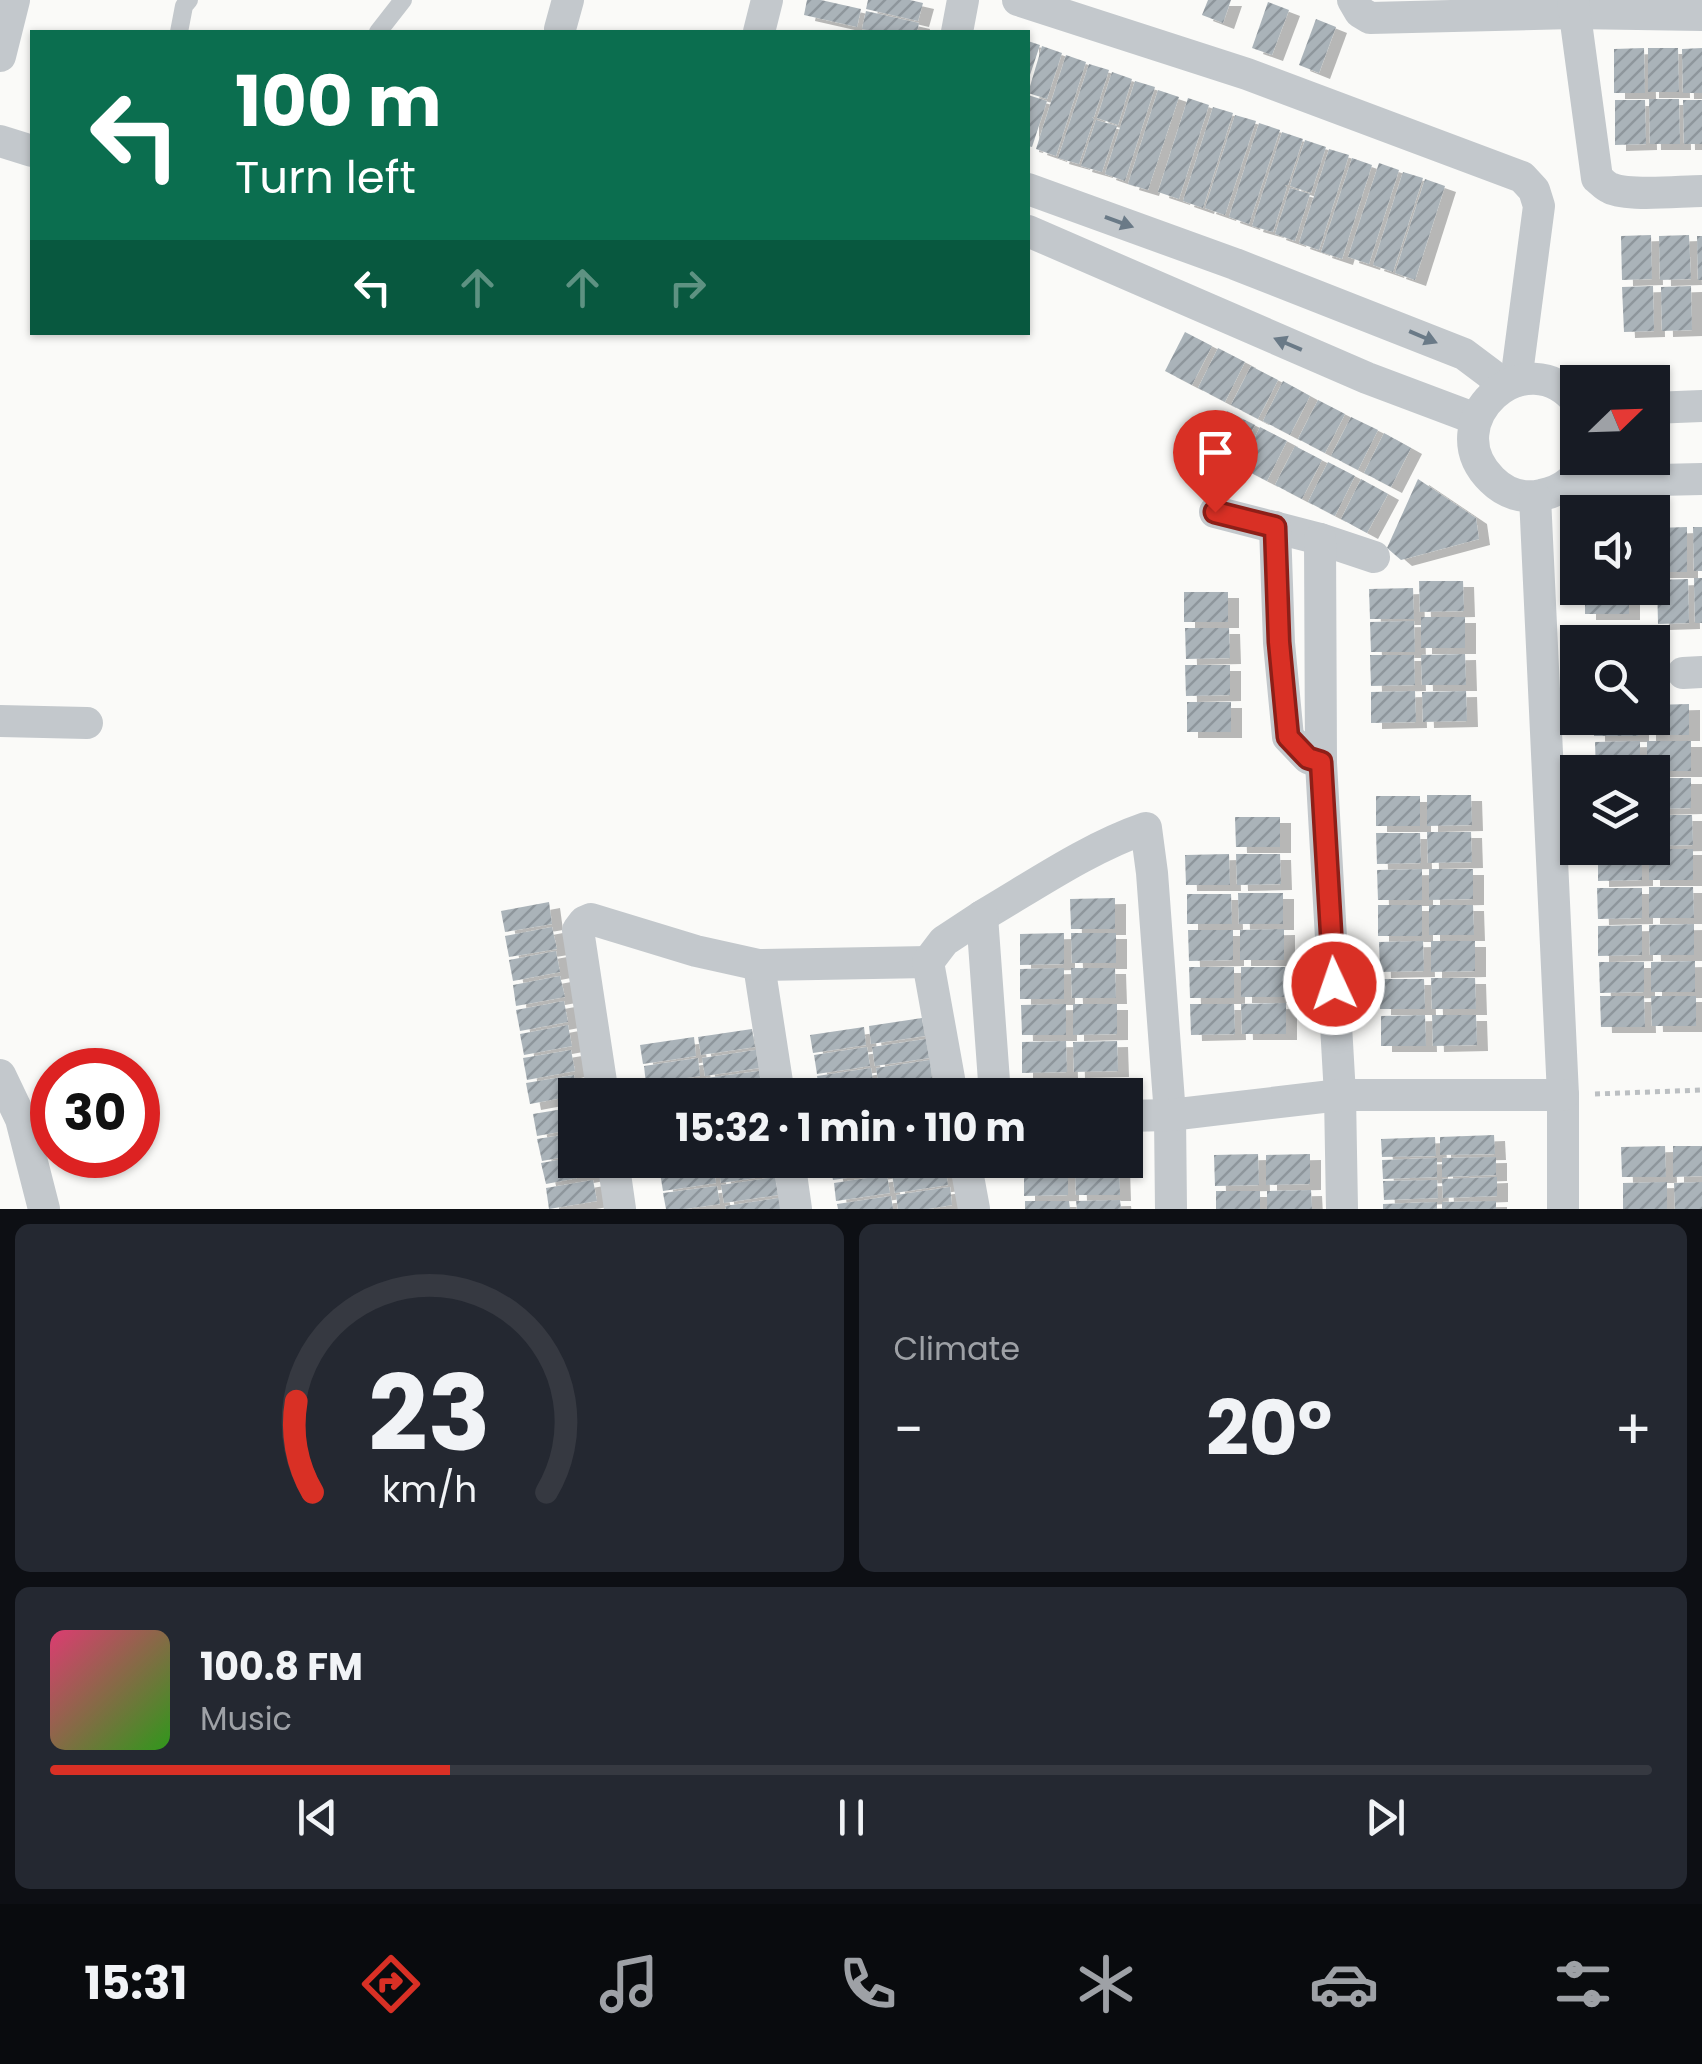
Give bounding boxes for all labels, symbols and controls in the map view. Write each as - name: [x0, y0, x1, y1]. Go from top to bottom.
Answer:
- text: 100 m: [235, 52, 442, 151]
- icon: left: [70, 70, 200, 200]
- text: Turn left: [235, 146, 416, 209]
- one-way arrow: [1105, 215, 1135, 230]
- icon: left: [345, 260, 400, 315]
- icon: ahead: [450, 260, 505, 315]
- icon: ahead: [555, 260, 610, 315]
- icon: right: [660, 260, 715, 315]
- one-way arrow: [1408, 329, 1438, 345]
- one-way arrow: [1273, 336, 1303, 352]
- north arrow: [1560, 365, 1670, 475]
- map controls: [1560, 365, 1670, 865]
- pin: [1173, 410, 1258, 513]
- icon: arrive: [1188, 425, 1243, 480]
- button: sound: [1560, 495, 1670, 605]
- button: search: [1560, 625, 1670, 735]
- button: layers: [1560, 755, 1670, 865]
- position arrow: [1282, 932, 1386, 1036]
- speed limit sign: 30: [30, 1048, 160, 1178]
- text: 15:32 · 1 min · 110 m: [675, 1101, 1026, 1154]
- text: Climate: [894, 1326, 1020, 1371]
- text: 23: [368, 1341, 490, 1486]
- text: 20°: [1206, 1376, 1332, 1481]
- text: −: [894, 1391, 924, 1468]
- text: +: [1614, 1391, 1652, 1468]
- text: km/h: [382, 1464, 477, 1515]
- text: 100.8 FM: [200, 1640, 363, 1693]
- text: Music: [200, 1696, 292, 1741]
- icon: previous: [290, 1790, 345, 1845]
- icon: pause: [824, 1790, 879, 1845]
- icon: next: [1358, 1790, 1413, 1845]
- icon: directions: [356, 1949, 426, 2019]
- icon: music: [594, 1949, 664, 2019]
- icon: phone: [833, 1949, 903, 2019]
- icon: climate: [1071, 1949, 1141, 2019]
- icon: car: [1309, 1949, 1379, 2019]
- icon: filters: [1548, 1949, 1618, 2019]
- text: 15:31: [84, 1952, 187, 2015]

